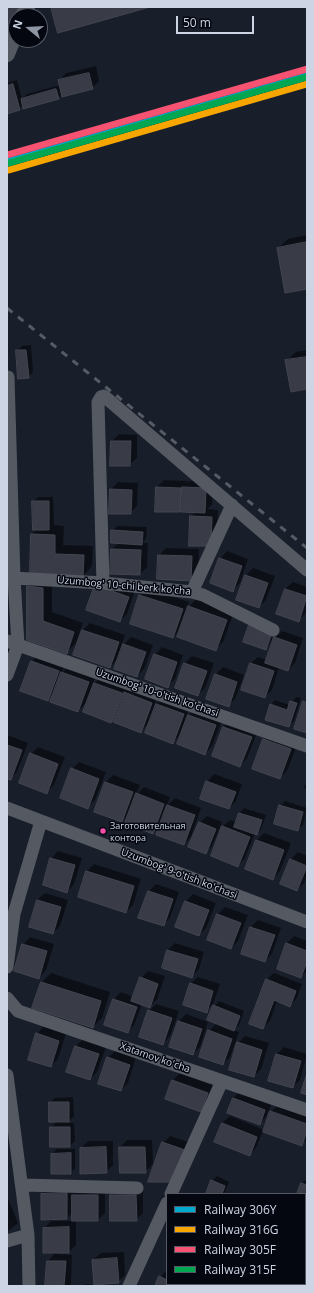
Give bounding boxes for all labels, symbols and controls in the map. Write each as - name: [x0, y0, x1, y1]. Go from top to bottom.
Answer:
- north arrow: [8, 8, 48, 48]
- scale bar: [178, 8, 256, 34]
- text: 50 m: [183, 14, 211, 31]
- text: N: [9, 18, 26, 31]
- street label: Uzumbog' 10-chi berk ko'cha: [57, 574, 191, 598]
- street label: Uzumbog' 10-o'tish ko'chasi: [94, 666, 220, 720]
- place label: Заготовительная контора: [110, 821, 186, 842]
- marker: Заготовительная контора: [98, 826, 108, 836]
- street label: Uzumbog' 9-o'tish ko'chasi: [119, 846, 239, 902]
- street label: Xatamov ko'cha: [118, 1040, 192, 1076]
- legend: [166, 1193, 306, 1285]
- text: Railway 306Y: [204, 1201, 277, 1218]
- text: Railway 316G: [204, 1221, 279, 1238]
- text: Railway 305F: [204, 1241, 276, 1258]
- text: Railway 315F: [204, 1261, 276, 1278]

